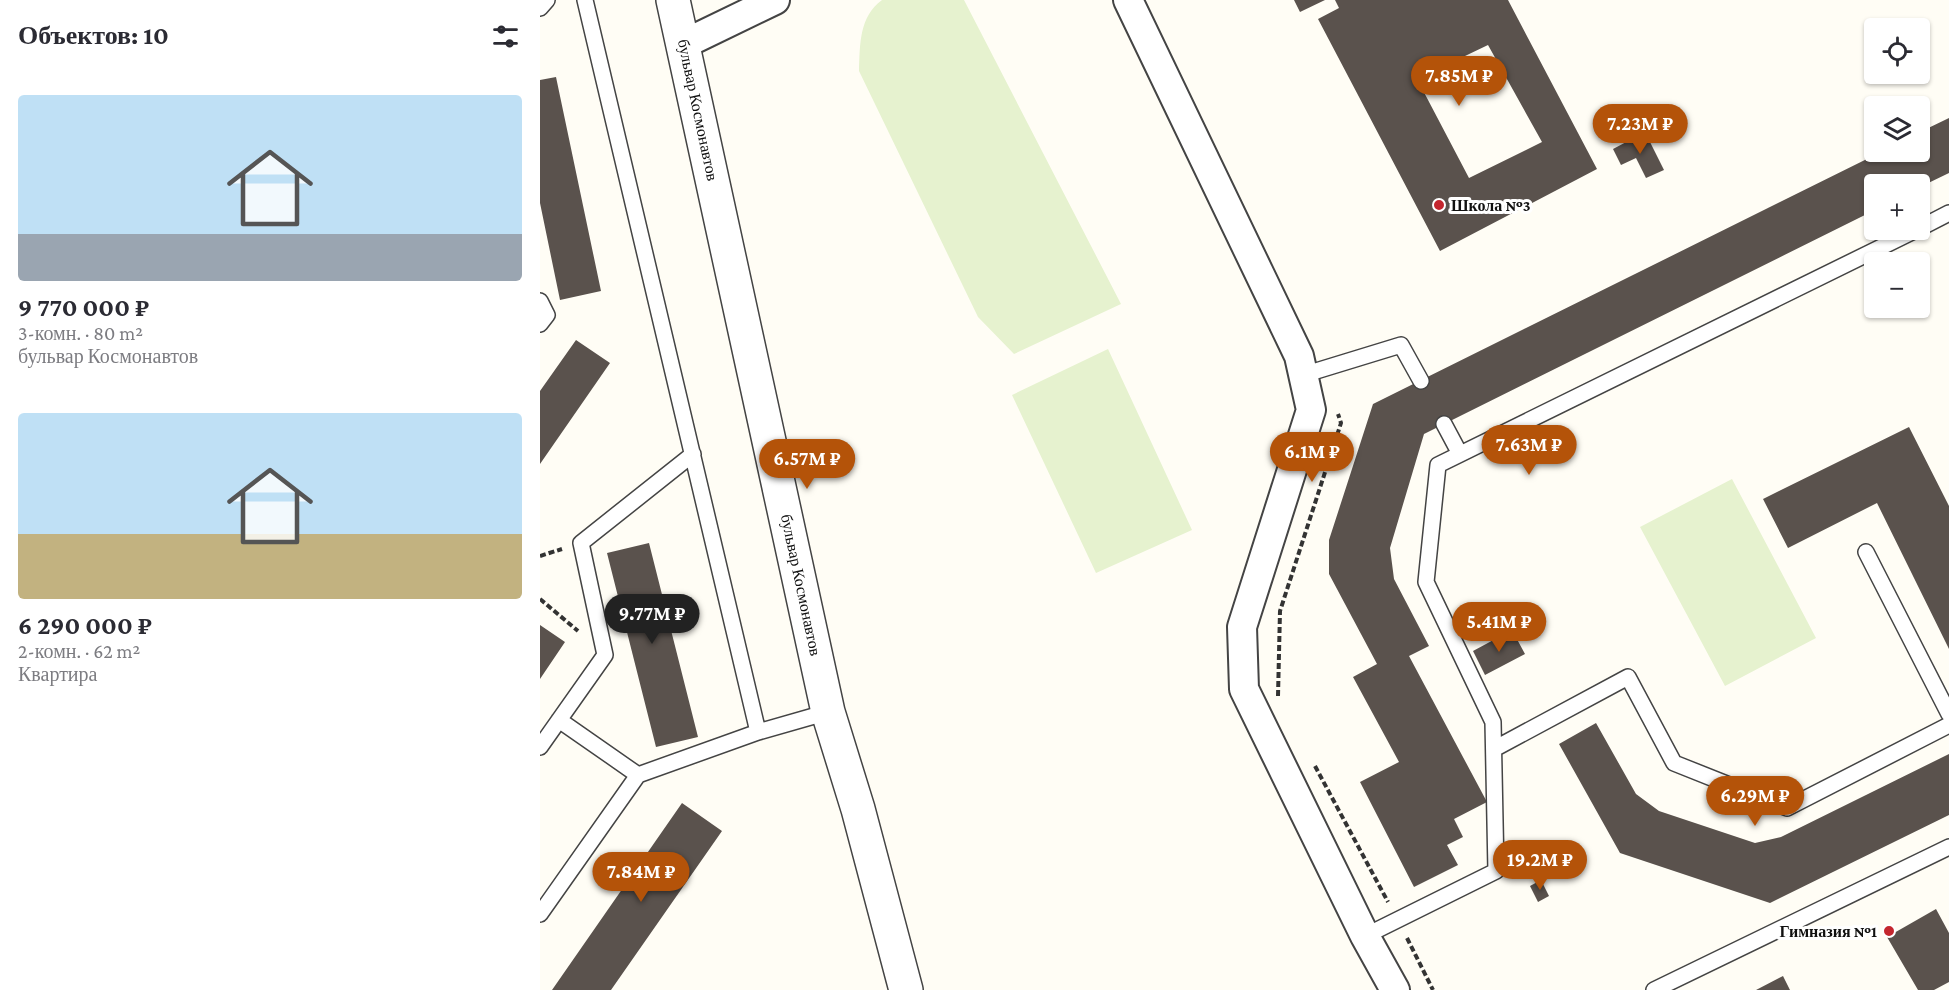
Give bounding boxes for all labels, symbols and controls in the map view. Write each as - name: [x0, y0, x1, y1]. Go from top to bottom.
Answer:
- map controls: [1864, 18, 1930, 318]
- button: locate: [1864, 18, 1930, 84]
- icon: filters: [489, 20, 522, 53]
- text: Объектов: 10: [18, 21, 169, 50]
- street label: бульвар Космонавтов: [674, 38, 721, 183]
- pin: 7.85M ₽: [1404, 56, 1514, 107]
- text: 7.85M ₽: [1425, 64, 1493, 86]
- button: layers: [1864, 96, 1930, 162]
- pin: 7.23M ₽: [1585, 104, 1695, 155]
- text: 7.23M ₽: [1607, 112, 1673, 134]
- icon: home: [216, 134, 324, 242]
- button: +: [1864, 174, 1930, 240]
- place label: Школа №3: [1451, 197, 1531, 214]
- marker: Школа №3: [1432, 198, 1446, 212]
- button: −: [1864, 252, 1930, 318]
- text: 9 770 000 ₽: [18, 293, 149, 322]
- text: 3-комн. · 80 m²: [18, 322, 143, 344]
- text: бульвар Космонавтов: [18, 345, 198, 367]
- pin: 7.63M ₽: [1474, 425, 1584, 476]
- pin: 6.1M ₽: [1263, 432, 1361, 483]
- text: 7.63M ₽: [1496, 433, 1562, 455]
- pin: 6.57M ₽: [752, 439, 862, 490]
- text: 6.1M ₽: [1284, 440, 1340, 462]
- text: 6.57M ₽: [773, 447, 841, 469]
- icon: home: [216, 452, 324, 560]
- street label: бульвар Космонавтов: [777, 513, 824, 658]
- pin: 9.77M ₽: [597, 594, 707, 645]
- text: 9.77M ₽: [619, 602, 685, 624]
- pin: 5.41M ₽: [1444, 602, 1554, 653]
- text: 5.41M ₽: [1466, 610, 1532, 632]
- text: 6 290 000 ₽: [18, 611, 152, 640]
- text: 2-комн. · 62 m²: [18, 640, 140, 662]
- text: Квартира: [18, 663, 97, 685]
- pin: 6.29M ₽: [1700, 776, 1810, 827]
- text: 6.29M ₽: [1720, 784, 1790, 806]
- pin: 19.2M ₽: [1485, 840, 1595, 891]
- text: 19.2M ₽: [1507, 848, 1573, 870]
- pin: 7.84M ₽: [586, 852, 696, 903]
- text: 7.84M ₽: [606, 860, 676, 882]
- place label: Гимназия №1: [1779, 923, 1877, 940]
- marker: Гимназия №1: [1882, 924, 1896, 938]

